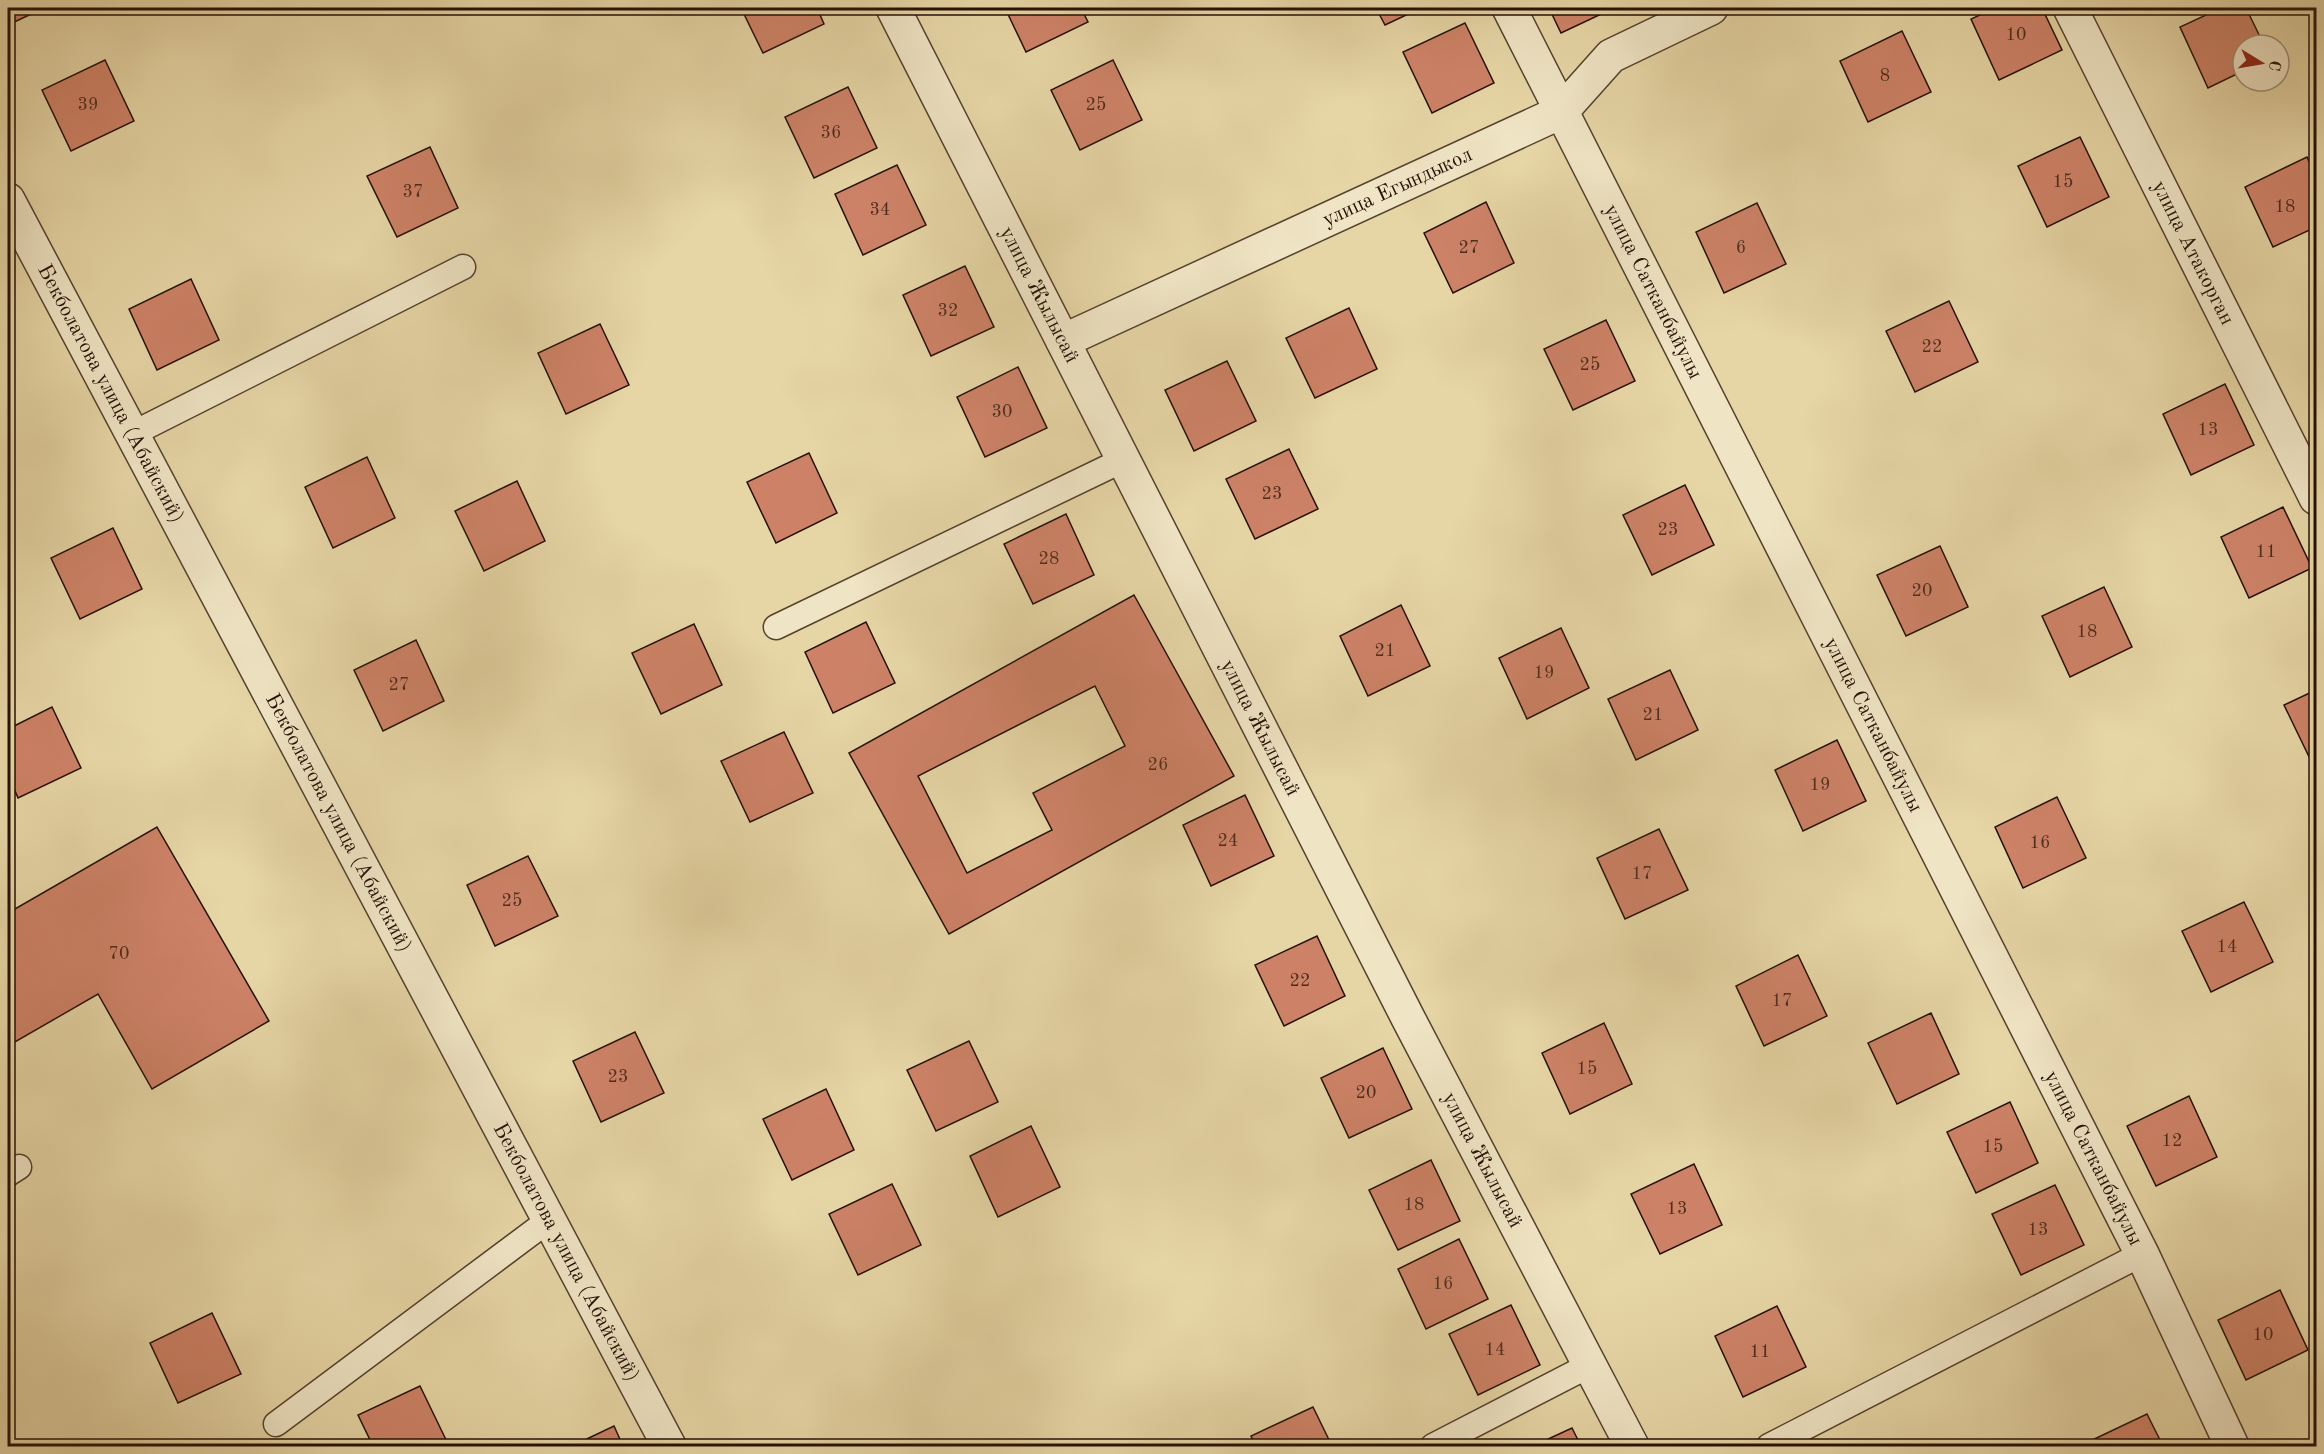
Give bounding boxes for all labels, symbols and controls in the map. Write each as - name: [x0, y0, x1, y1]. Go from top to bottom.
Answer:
- house number: 10: [2006, 26, 2026, 44]
- north arrow: [2231, 33, 2291, 93]
- text: С: [2265, 59, 2283, 72]
- house number: 8: [1880, 67, 1890, 85]
- house number: 39: [78, 96, 98, 114]
- house number: 25: [1086, 96, 1106, 114]
- house number: 36: [821, 124, 841, 142]
- street label: улица Егындыкол: [1319, 144, 1475, 231]
- house number: 15: [2053, 173, 2073, 191]
- street label: улица Атакорган: [2148, 177, 2238, 328]
- house number: 37: [403, 183, 423, 201]
- house number: 18: [2275, 198, 2295, 216]
- house number: 34: [870, 201, 890, 219]
- street label: улица Сатканбайулы: [1600, 201, 1706, 382]
- street label: улица Жылысай: [996, 223, 1083, 366]
- house number: 27: [1459, 239, 1479, 257]
- house number: 6: [1736, 239, 1746, 257]
- street label: Бекболатова улица (Абайский): [34, 261, 188, 526]
- house number: 32: [938, 302, 958, 320]
- house number: 22: [1922, 338, 1942, 356]
- house number: 25: [1580, 356, 1600, 374]
- house number: 30: [992, 403, 1012, 421]
- house number: 13: [2198, 421, 2218, 439]
- house number: 23: [1262, 485, 1282, 503]
- house number: 23: [1658, 521, 1678, 539]
- house number: 11: [2256, 543, 2276, 561]
- house number: 28: [1039, 550, 1059, 568]
- house number: 20: [1912, 582, 1932, 600]
- house number: 18: [2077, 623, 2097, 641]
- street label: улица Сатканбайулы: [1820, 634, 1926, 816]
- house number: 21: [1375, 642, 1395, 660]
- street label: улица Жылысай: [1217, 656, 1303, 799]
- house number: 19: [1534, 664, 1554, 682]
- house number: 27: [389, 676, 409, 694]
- street label: Бекболатова улица (Абайский): [261, 690, 415, 955]
- house number: 21: [1643, 706, 1663, 724]
- house number: 26: [1148, 756, 1168, 774]
- house number: 19: [1810, 776, 1830, 794]
- house number: 24: [1218, 832, 1238, 850]
- house number: 16: [2030, 834, 2050, 852]
- house number: 17: [1632, 865, 1652, 883]
- house number: 25: [502, 892, 522, 910]
- house number: 14: [2217, 938, 2237, 956]
- house number: 70: [109, 945, 129, 963]
- house number: 22: [1290, 972, 1310, 990]
- house number: 17: [1772, 992, 1792, 1010]
- house number: 15: [1577, 1060, 1597, 1078]
- street label: улица Сатканбайулы: [2040, 1067, 2146, 1249]
- house number: 23: [608, 1068, 628, 1086]
- house number: 20: [1356, 1084, 1376, 1102]
- street label: улица Жылысай: [1438, 1089, 1526, 1231]
- street label: Бекболатова улица (Абайский): [489, 1119, 643, 1385]
- house number: 12: [2162, 1132, 2182, 1150]
- house number: 15: [1983, 1138, 2003, 1156]
- house number: 18: [1404, 1196, 1424, 1214]
- house number: 13: [1667, 1200, 1687, 1218]
- house number: 13: [2028, 1221, 2048, 1239]
- house number: 16: [1433, 1275, 1453, 1293]
- house number: 10: [2253, 1326, 2273, 1344]
- house number: 14: [1485, 1341, 1505, 1359]
- house number: 11: [1750, 1343, 1770, 1361]

